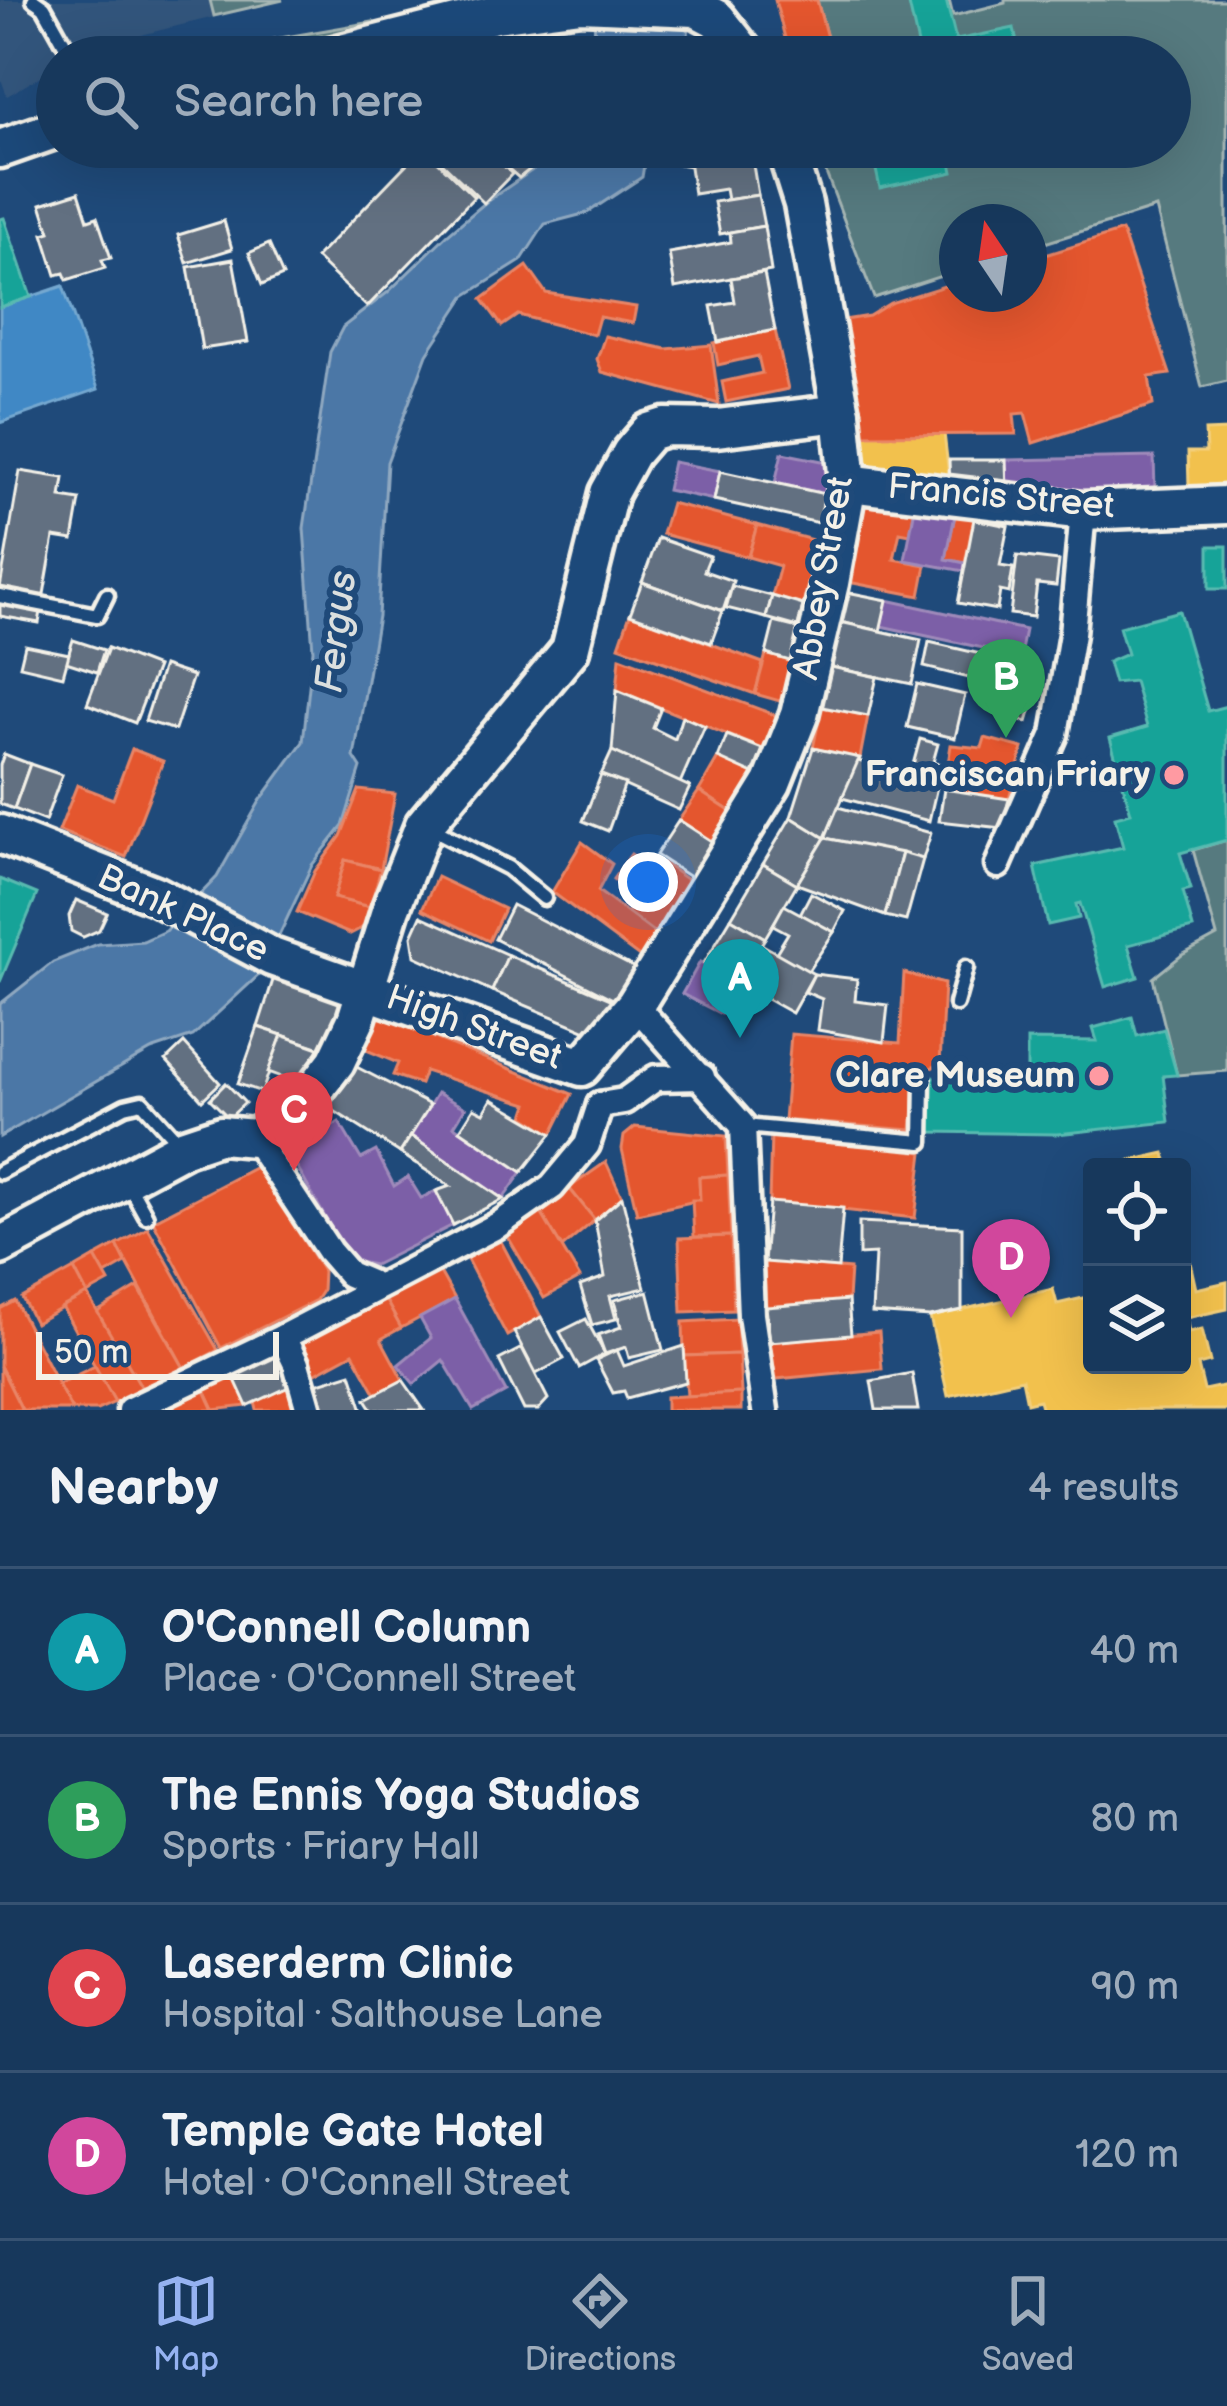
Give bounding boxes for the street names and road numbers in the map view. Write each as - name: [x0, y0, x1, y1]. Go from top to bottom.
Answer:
- street label: Francis Street: [886, 466, 1116, 528]
- street label: Abbey Street: [785, 473, 863, 683]
- street label: Bank Place: [91, 856, 275, 972]
- street label: High Street: [381, 976, 567, 1080]

